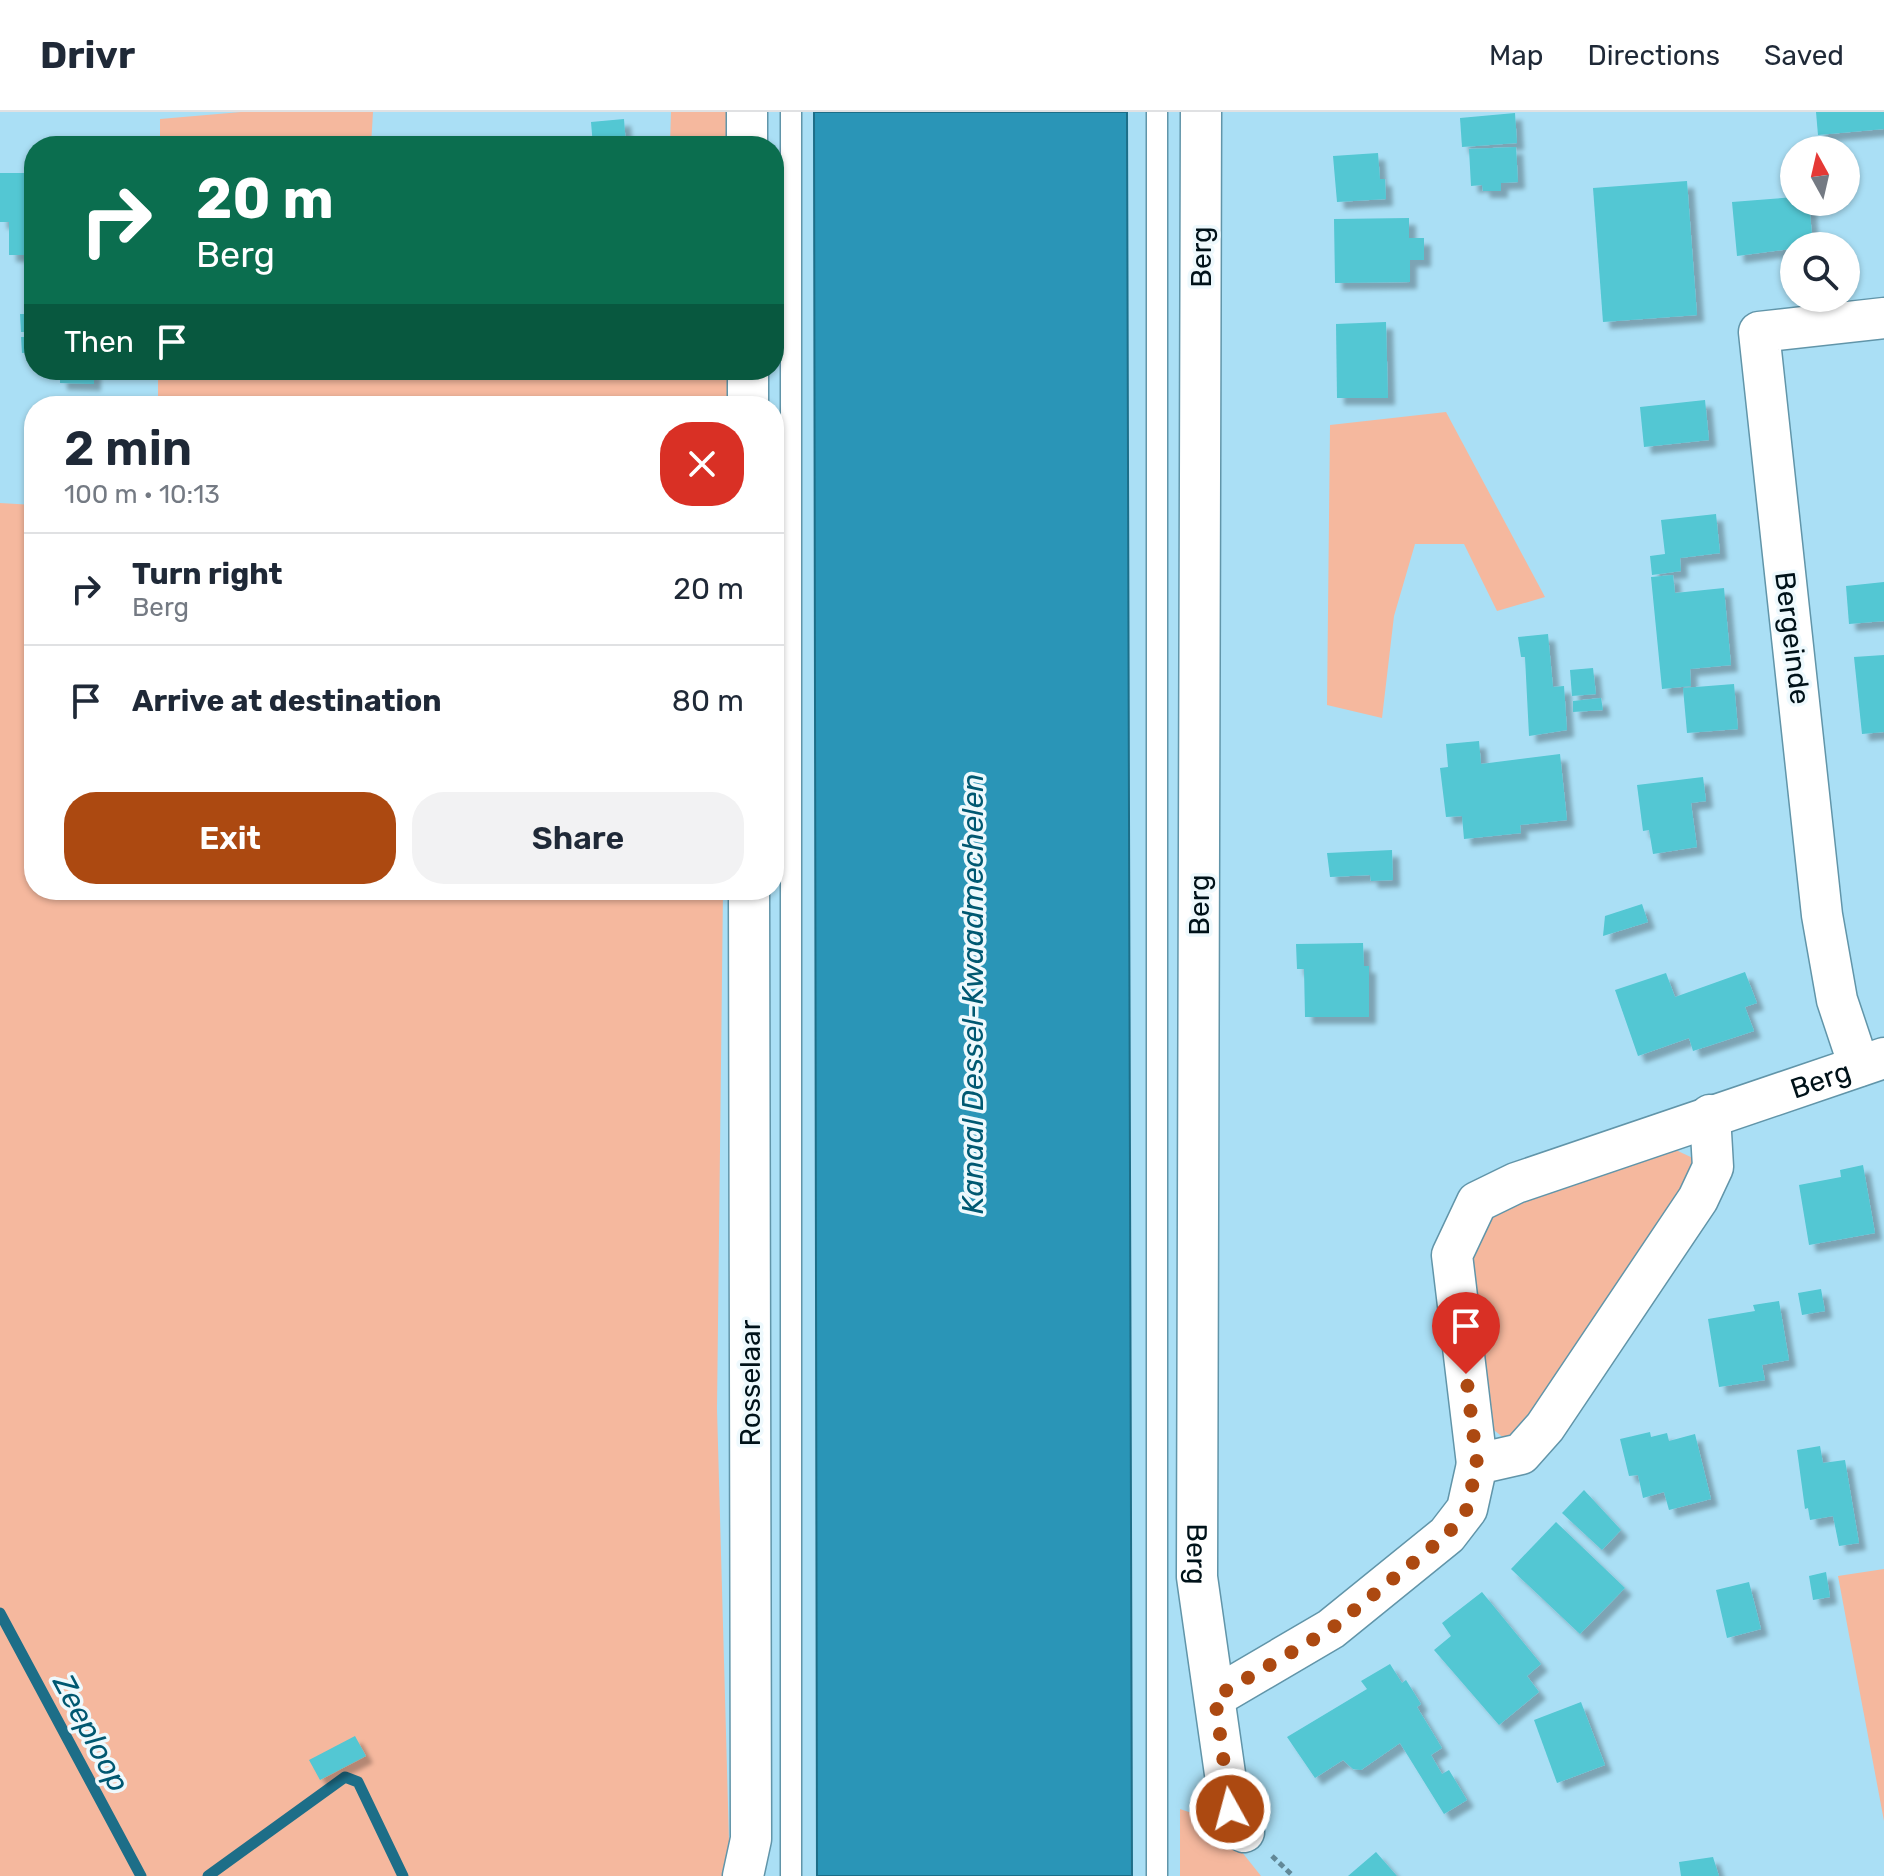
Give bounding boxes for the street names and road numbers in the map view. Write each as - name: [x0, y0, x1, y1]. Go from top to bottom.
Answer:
- street label: Berg: [1185, 226, 1218, 288]
- street label: Bergeinde: [1768, 570, 1817, 706]
- street label: Berg: [1183, 874, 1216, 936]
- street label: Berg: [1786, 1055, 1855, 1106]
- street label: Rosselaar: [734, 1319, 767, 1446]
- street label: Berg: [1180, 1523, 1213, 1585]

